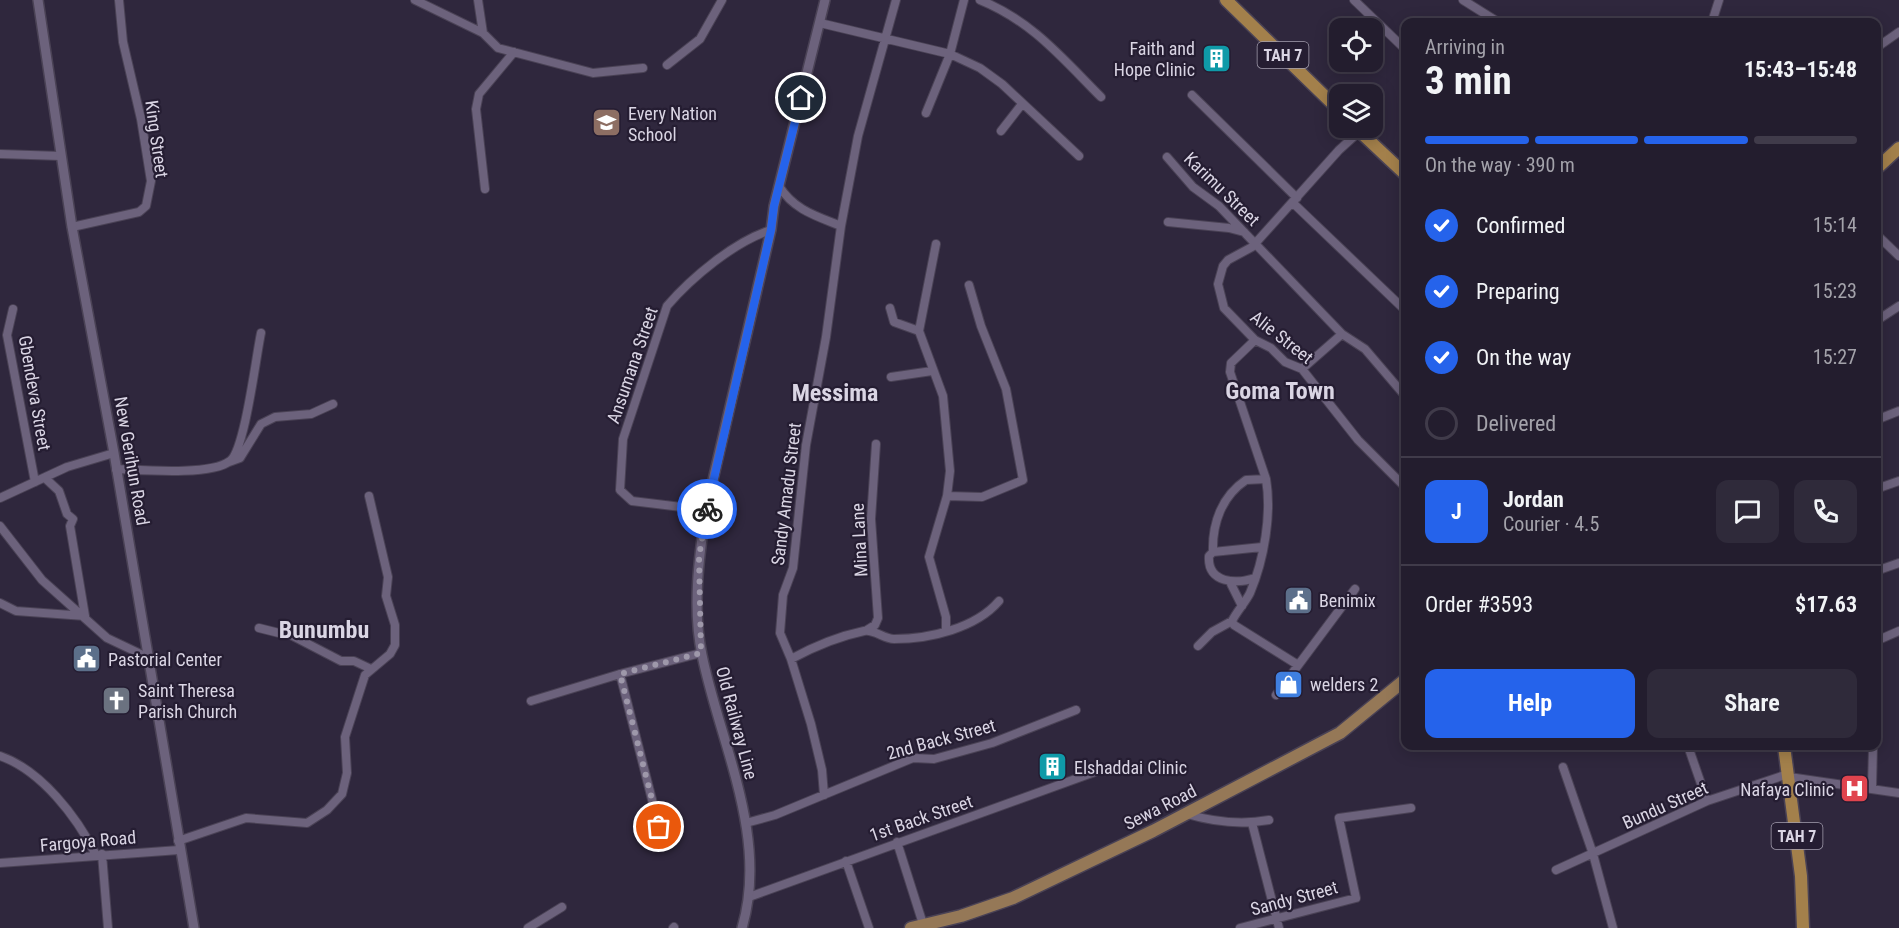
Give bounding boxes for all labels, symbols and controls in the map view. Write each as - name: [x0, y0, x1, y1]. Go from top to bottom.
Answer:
- map controls: [1329, 18, 1383, 138]
- button: locate: [1329, 18, 1383, 72]
- text: Arriving in: [1425, 35, 1505, 59]
- place label: Faith and Hope Clinic: [1114, 38, 1195, 80]
- building icon: Faith and Hope Clinic: [1200, 42, 1232, 74]
- road number: TAH 7: [1258, 42, 1308, 68]
- text: 15:43–15:48: [1744, 57, 1857, 82]
- text: 3 min: [1425, 58, 1512, 104]
- pin: [775, 72, 826, 123]
- icon: home: [784, 81, 817, 114]
- button: layers: [1329, 84, 1383, 138]
- street label: King Street: [141, 99, 173, 179]
- place label: Every Nation School: [628, 103, 717, 145]
- school or university icon: Every Nation School: [591, 107, 623, 139]
- street label: Karimu Street: [1180, 148, 1264, 230]
- text: On the way · 390 m: [1425, 153, 1575, 177]
- icon: check: [1425, 209, 1458, 242]
- text: Confirmed: [1476, 213, 1565, 238]
- text: 15:14: [1813, 213, 1857, 237]
- icon: check: [1425, 275, 1458, 308]
- text: Preparing: [1476, 279, 1560, 304]
- text: 15:23: [1813, 279, 1857, 303]
- street label: Ansumana Street: [602, 304, 662, 426]
- street label: Alie Street: [1247, 306, 1317, 368]
- street label: Gbendeva Street: [15, 334, 55, 452]
- icon: check: [1425, 341, 1458, 374]
- text: On the way: [1476, 345, 1571, 370]
- text: 15:27: [1813, 345, 1857, 369]
- district label: Goma Town: [1225, 377, 1335, 405]
- district label: Messima: [792, 379, 878, 407]
- street label: New Gerihun Road: [110, 395, 154, 527]
- text: Delivered: [1476, 411, 1556, 436]
- street label: Sandy Amadu Street: [767, 421, 805, 567]
- courier: [677, 479, 737, 539]
- button: chat: [1716, 480, 1779, 543]
- button: phone: [1794, 480, 1857, 543]
- text: Jordan: [1503, 487, 1564, 512]
- icon: bike: [691, 493, 724, 526]
- text: J: [1451, 499, 1462, 524]
- street label: Mina Lane: [847, 503, 871, 577]
- text: Courier · 4.5: [1503, 512, 1599, 536]
- public building icon: Benimix: [1282, 584, 1314, 616]
- place label: Benimix: [1319, 590, 1376, 611]
- text: Order #3593: [1425, 592, 1533, 617]
- text: $17.63: [1795, 592, 1857, 617]
- district label: Bunumbu: [279, 616, 369, 644]
- public building icon: Pastorial Center: [71, 643, 103, 675]
- place label: Pastorial Center: [108, 649, 223, 670]
- street label: Old Railway Line: [712, 664, 762, 782]
- shop icon: welders 2: [1273, 668, 1305, 700]
- button: Help: [1425, 669, 1635, 738]
- button: Share: [1647, 669, 1857, 738]
- place label: welders 2: [1310, 674, 1378, 695]
- place label: Saint Theresa Parish Church: [138, 680, 237, 722]
- church icon: Saint Theresa Parish Church: [101, 684, 133, 716]
- street label: 2nd Back Street: [884, 714, 998, 764]
- building icon: Elshaddai Clinic: [1037, 751, 1069, 783]
- place label: Elshaddai Clinic: [1074, 757, 1187, 778]
- hospital icon: Nafaya Clinic: [1839, 773, 1871, 805]
- street label: Bundu Street: [1619, 777, 1711, 833]
- place label: Nafaya Clinic: [1740, 779, 1834, 800]
- street label: Sewa Road: [1120, 780, 1200, 834]
- street label: 1st Back Street: [867, 791, 975, 845]
- pin: [633, 801, 684, 852]
- icon: bag: [642, 810, 675, 843]
- road number: TAH 7: [1772, 823, 1822, 849]
- street label: Fargoya Road: [39, 826, 137, 856]
- street label: Sandy Street: [1248, 876, 1340, 920]

